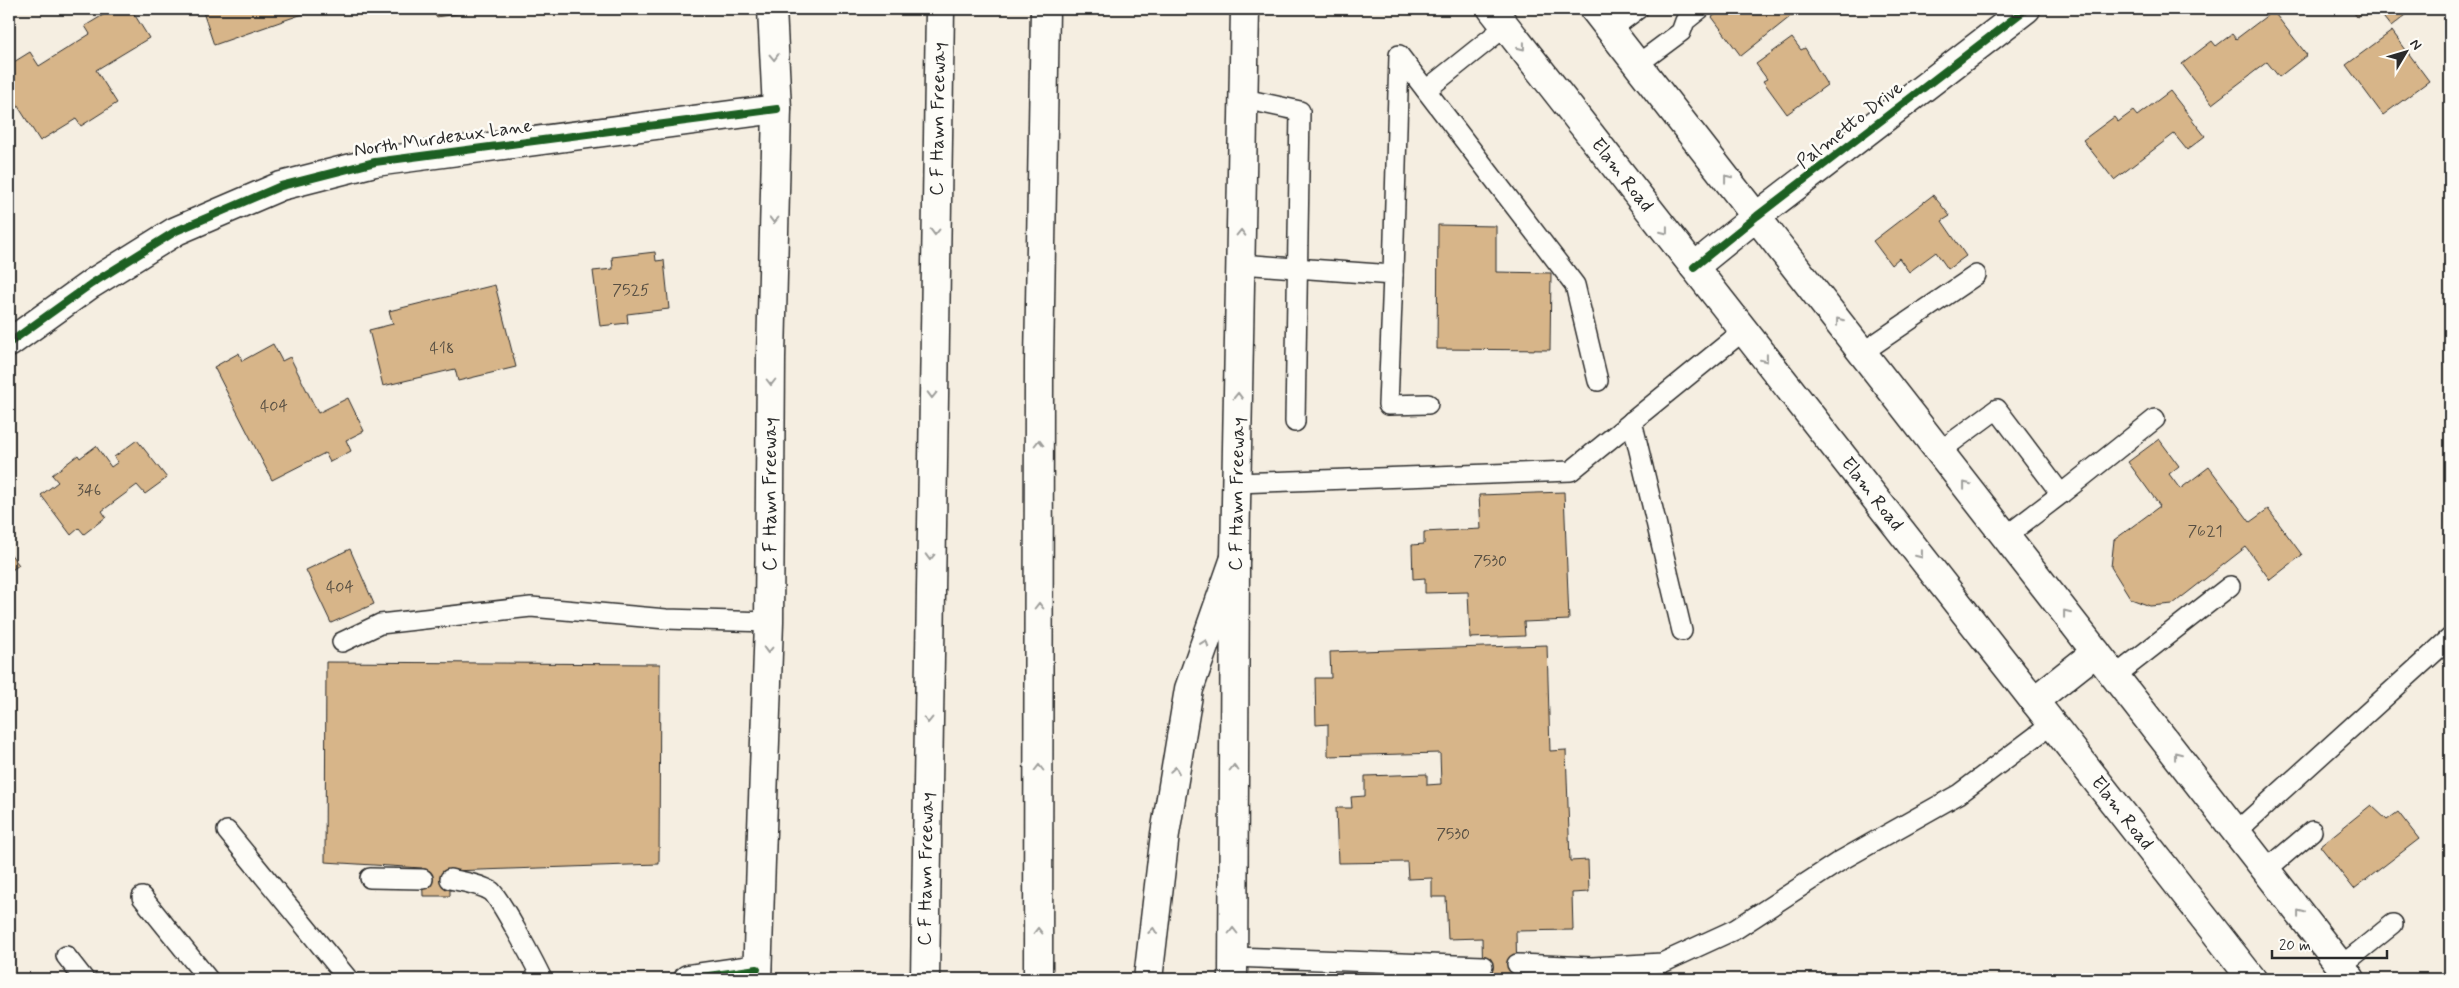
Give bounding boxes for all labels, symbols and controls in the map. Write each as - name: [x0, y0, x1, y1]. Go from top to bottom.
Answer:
- north arrow: [2382, 28, 2432, 78]
- text: N: [2405, 35, 2425, 54]
- one-way arrow: [1517, 41, 1525, 50]
- street label: C F Hawn Freeway: [924, 42, 952, 196]
- one-way arrow: [769, 54, 780, 62]
- street label: Palmetto Drive: [1792, 75, 1908, 174]
- street label: North Murdeaux Lane: [352, 113, 534, 163]
- street label: Elam Road: [1585, 133, 1659, 217]
- one-way arrow: [1724, 175, 1732, 184]
- one-way arrow: [769, 216, 779, 224]
- one-way arrow: [1660, 225, 1668, 234]
- one-way arrow: [930, 229, 941, 237]
- one-way arrow: [1236, 229, 1246, 236]
- house number: 7525: [612, 280, 650, 301]
- one-way arrow: [1836, 318, 1844, 327]
- house number: 418: [430, 338, 454, 359]
- one-way arrow: [1760, 353, 1768, 362]
- one-way arrow: [766, 379, 776, 387]
- one-way arrow: [1233, 391, 1243, 399]
- one-way arrow: [927, 392, 937, 399]
- house number: 404: [260, 396, 288, 417]
- street label: C F Hawn Freeway: [758, 417, 783, 571]
- street label: C F Hawn Freeway: [1223, 417, 1251, 571]
- one-way arrow: [1034, 439, 1044, 446]
- street label: Elam Road: [1835, 452, 1909, 536]
- house number: 346: [77, 480, 101, 501]
- one-way arrow: [1963, 482, 1972, 491]
- house number: 7621: [2187, 521, 2223, 542]
- one-way arrow: [1914, 549, 1922, 558]
- house number: 7530: [1473, 551, 1507, 572]
- one-way arrow: [925, 554, 935, 562]
- house number: 404: [326, 577, 354, 598]
- one-way arrow: [1034, 601, 1044, 609]
- one-way arrow: [2063, 610, 2072, 619]
- one-way arrow: [1199, 639, 1209, 648]
- one-way arrow: [763, 646, 774, 654]
- one-way arrow: [923, 716, 933, 724]
- one-way arrow: [2175, 752, 2183, 761]
- one-way arrow: [1034, 764, 1044, 772]
- one-way arrow: [1229, 764, 1239, 772]
- one-way arrow: [1170, 766, 1180, 774]
- street label: Elam Road: [2085, 771, 2159, 855]
- street label: C F Hawn Freeway: [912, 792, 940, 946]
- house number: 7530: [1436, 824, 1470, 845]
- one-way arrow: [2297, 910, 2305, 919]
- one-way arrow: [1033, 926, 1043, 934]
- one-way arrow: [1228, 926, 1239, 934]
- one-way arrow: [1147, 927, 1158, 935]
- scale bar: [2272, 928, 2386, 960]
- text: 20 m: [2279, 936, 2311, 956]

